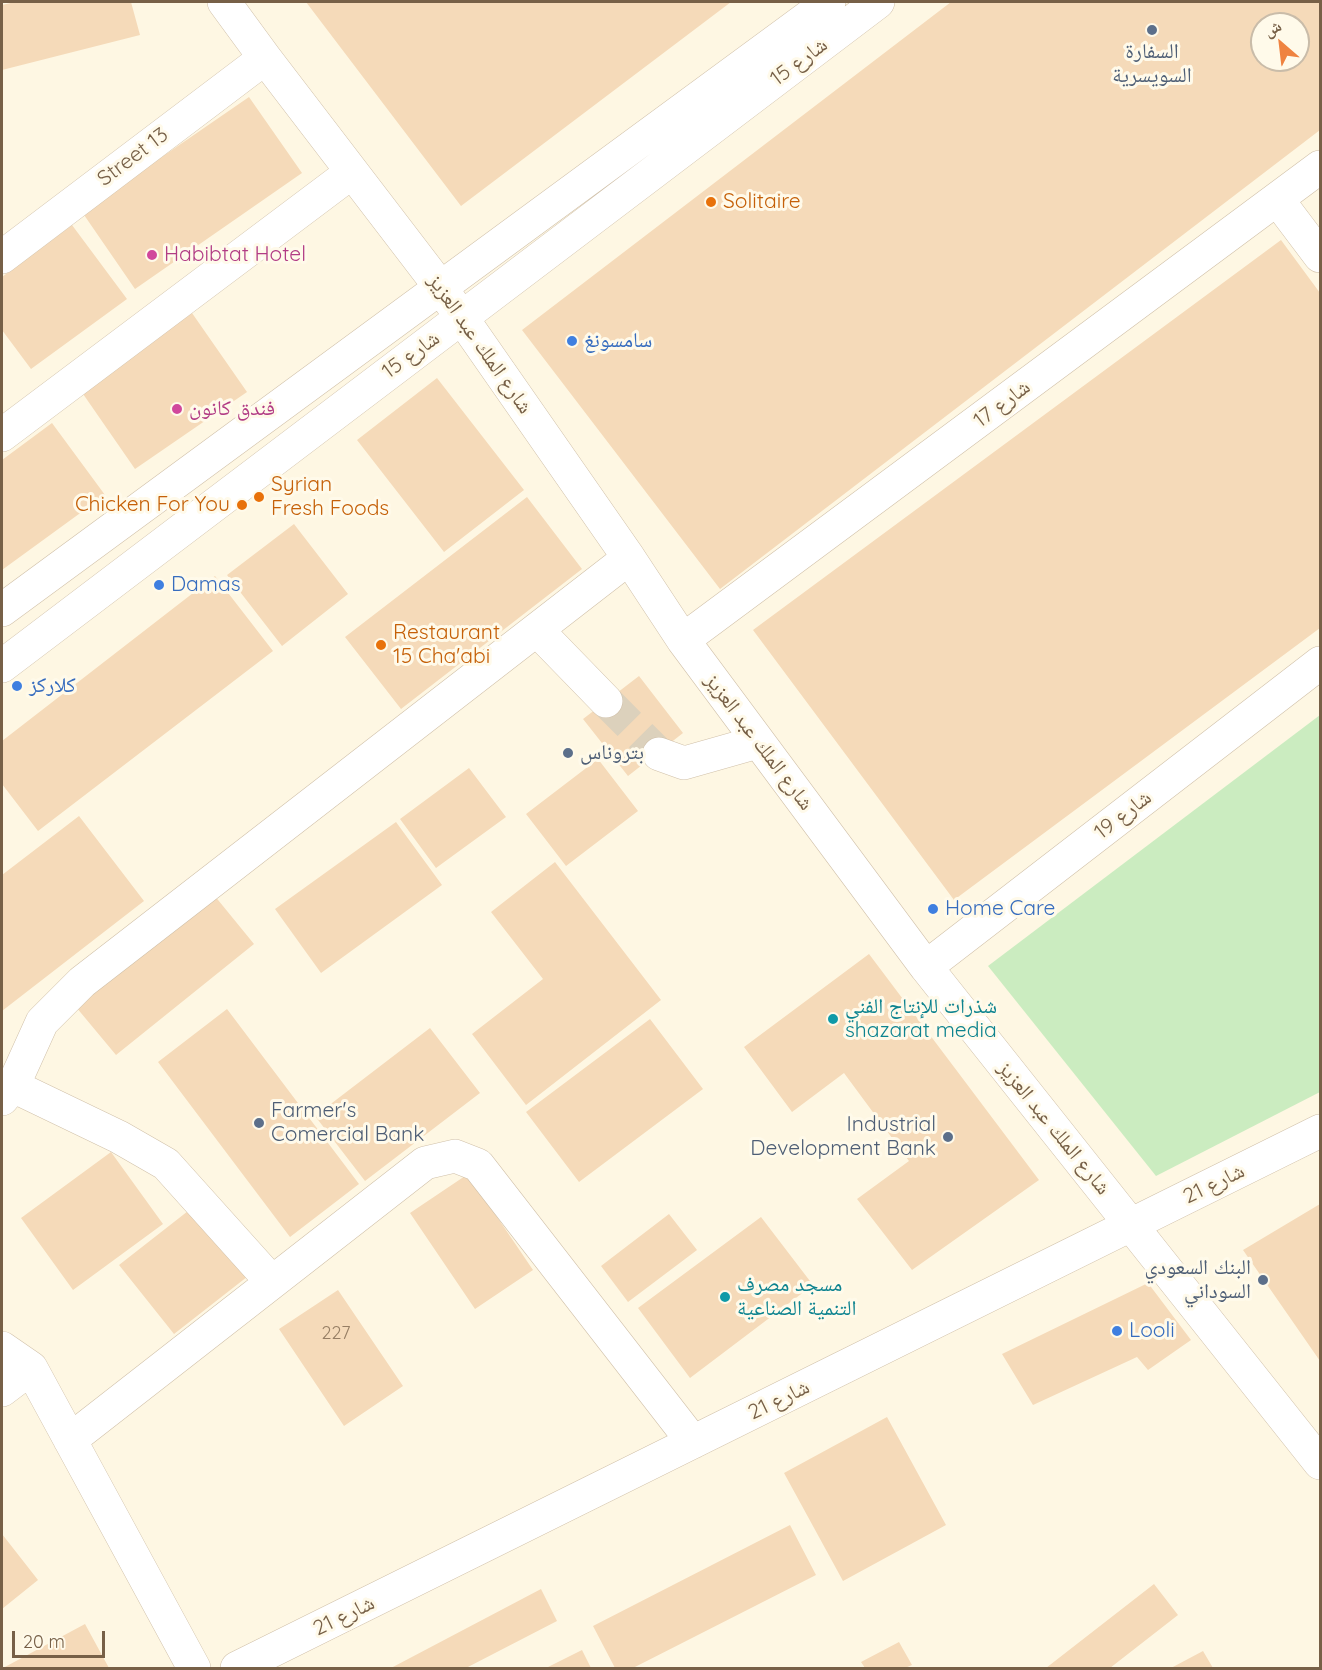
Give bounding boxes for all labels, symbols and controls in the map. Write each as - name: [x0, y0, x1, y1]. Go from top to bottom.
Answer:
- north arrow: [1250, 12, 1310, 72]
- text: ش: [1260, 15, 1285, 41]
- marker: السفارة السويسرية: [1145, 23, 1159, 37]
- street label: شارع 15: [766, 32, 832, 92]
- place label: السفارة السويسرية: [1112, 39, 1192, 89]
- street label: Street 13: [93, 122, 173, 192]
- place label: Solitaire: [723, 189, 801, 215]
- marker: Solitaire: [704, 195, 718, 209]
- place label: Habibtat Hotel: [164, 242, 306, 268]
- marker: Habibtat Hotel: [145, 248, 159, 262]
- street label: شارع الملك عبد العزيز: [422, 269, 538, 419]
- street label: شارع 15: [377, 326, 445, 384]
- place label: سامسونغ: [584, 328, 652, 354]
- marker: سامسونغ: [565, 334, 579, 348]
- street label: شارع 17: [969, 375, 1035, 433]
- place label: فندق كانون: [189, 396, 275, 422]
- marker: فندق كانون: [170, 402, 184, 416]
- place label: Syrian Fresh Foods: [271, 472, 389, 522]
- marker: Syrian Fresh Foods: [252, 490, 266, 504]
- place label: Chicken For You: [75, 492, 230, 518]
- marker: Chicken For You: [235, 498, 249, 512]
- place label: Damas: [171, 572, 241, 598]
- marker: Damas: [152, 578, 166, 592]
- place label: Restaurant 15 Cha'abi: [393, 620, 500, 670]
- marker: Restaurant 15 Cha'abi: [374, 638, 388, 652]
- street label: شارع الملك عبد العزيز: [699, 669, 819, 815]
- place label: كلاركز: [29, 673, 76, 699]
- marker: كلاركز: [10, 679, 24, 693]
- place label: بتروناس: [580, 740, 644, 766]
- marker: بتروناس: [561, 746, 575, 760]
- street label: شارع 19: [1090, 785, 1156, 845]
- place label: Home Care: [945, 896, 1055, 922]
- marker: Home Care: [926, 902, 940, 916]
- place label: شذرات للإنتاج الفني shazarat media: [845, 994, 997, 1044]
- marker: شذرات للإنتاج الفني shazarat media: [826, 1012, 840, 1026]
- street label: شارع الملك عبد العزيز: [992, 1056, 1116, 1200]
- place label: Farmer's Comercial Bank: [271, 1098, 424, 1148]
- place label: Industrial Development Bank: [750, 1112, 936, 1162]
- marker: Farmer's Comercial Bank: [252, 1116, 266, 1130]
- marker: Industrial Development Bank: [941, 1130, 955, 1144]
- street label: شارع 21: [1179, 1158, 1249, 1210]
- place label: البنك السعودي السوداني: [1145, 1255, 1251, 1305]
- place label: مسجد مصرف التنمية الصناعية: [737, 1272, 856, 1322]
- marker: البنك السعودي السوداني: [1256, 1273, 1270, 1287]
- marker: مسجد مصرف التنمية الصناعية: [718, 1290, 732, 1304]
- place label: Looli: [1129, 1318, 1175, 1344]
- house number: 227: [322, 1323, 350, 1345]
- marker: Looli: [1110, 1324, 1124, 1338]
- street label: شارع 21: [744, 1374, 814, 1426]
- street label: شارع 21: [309, 1590, 379, 1642]
- scale bar: [15, 1619, 108, 1657]
- text: 20 m: [23, 1630, 65, 1653]

